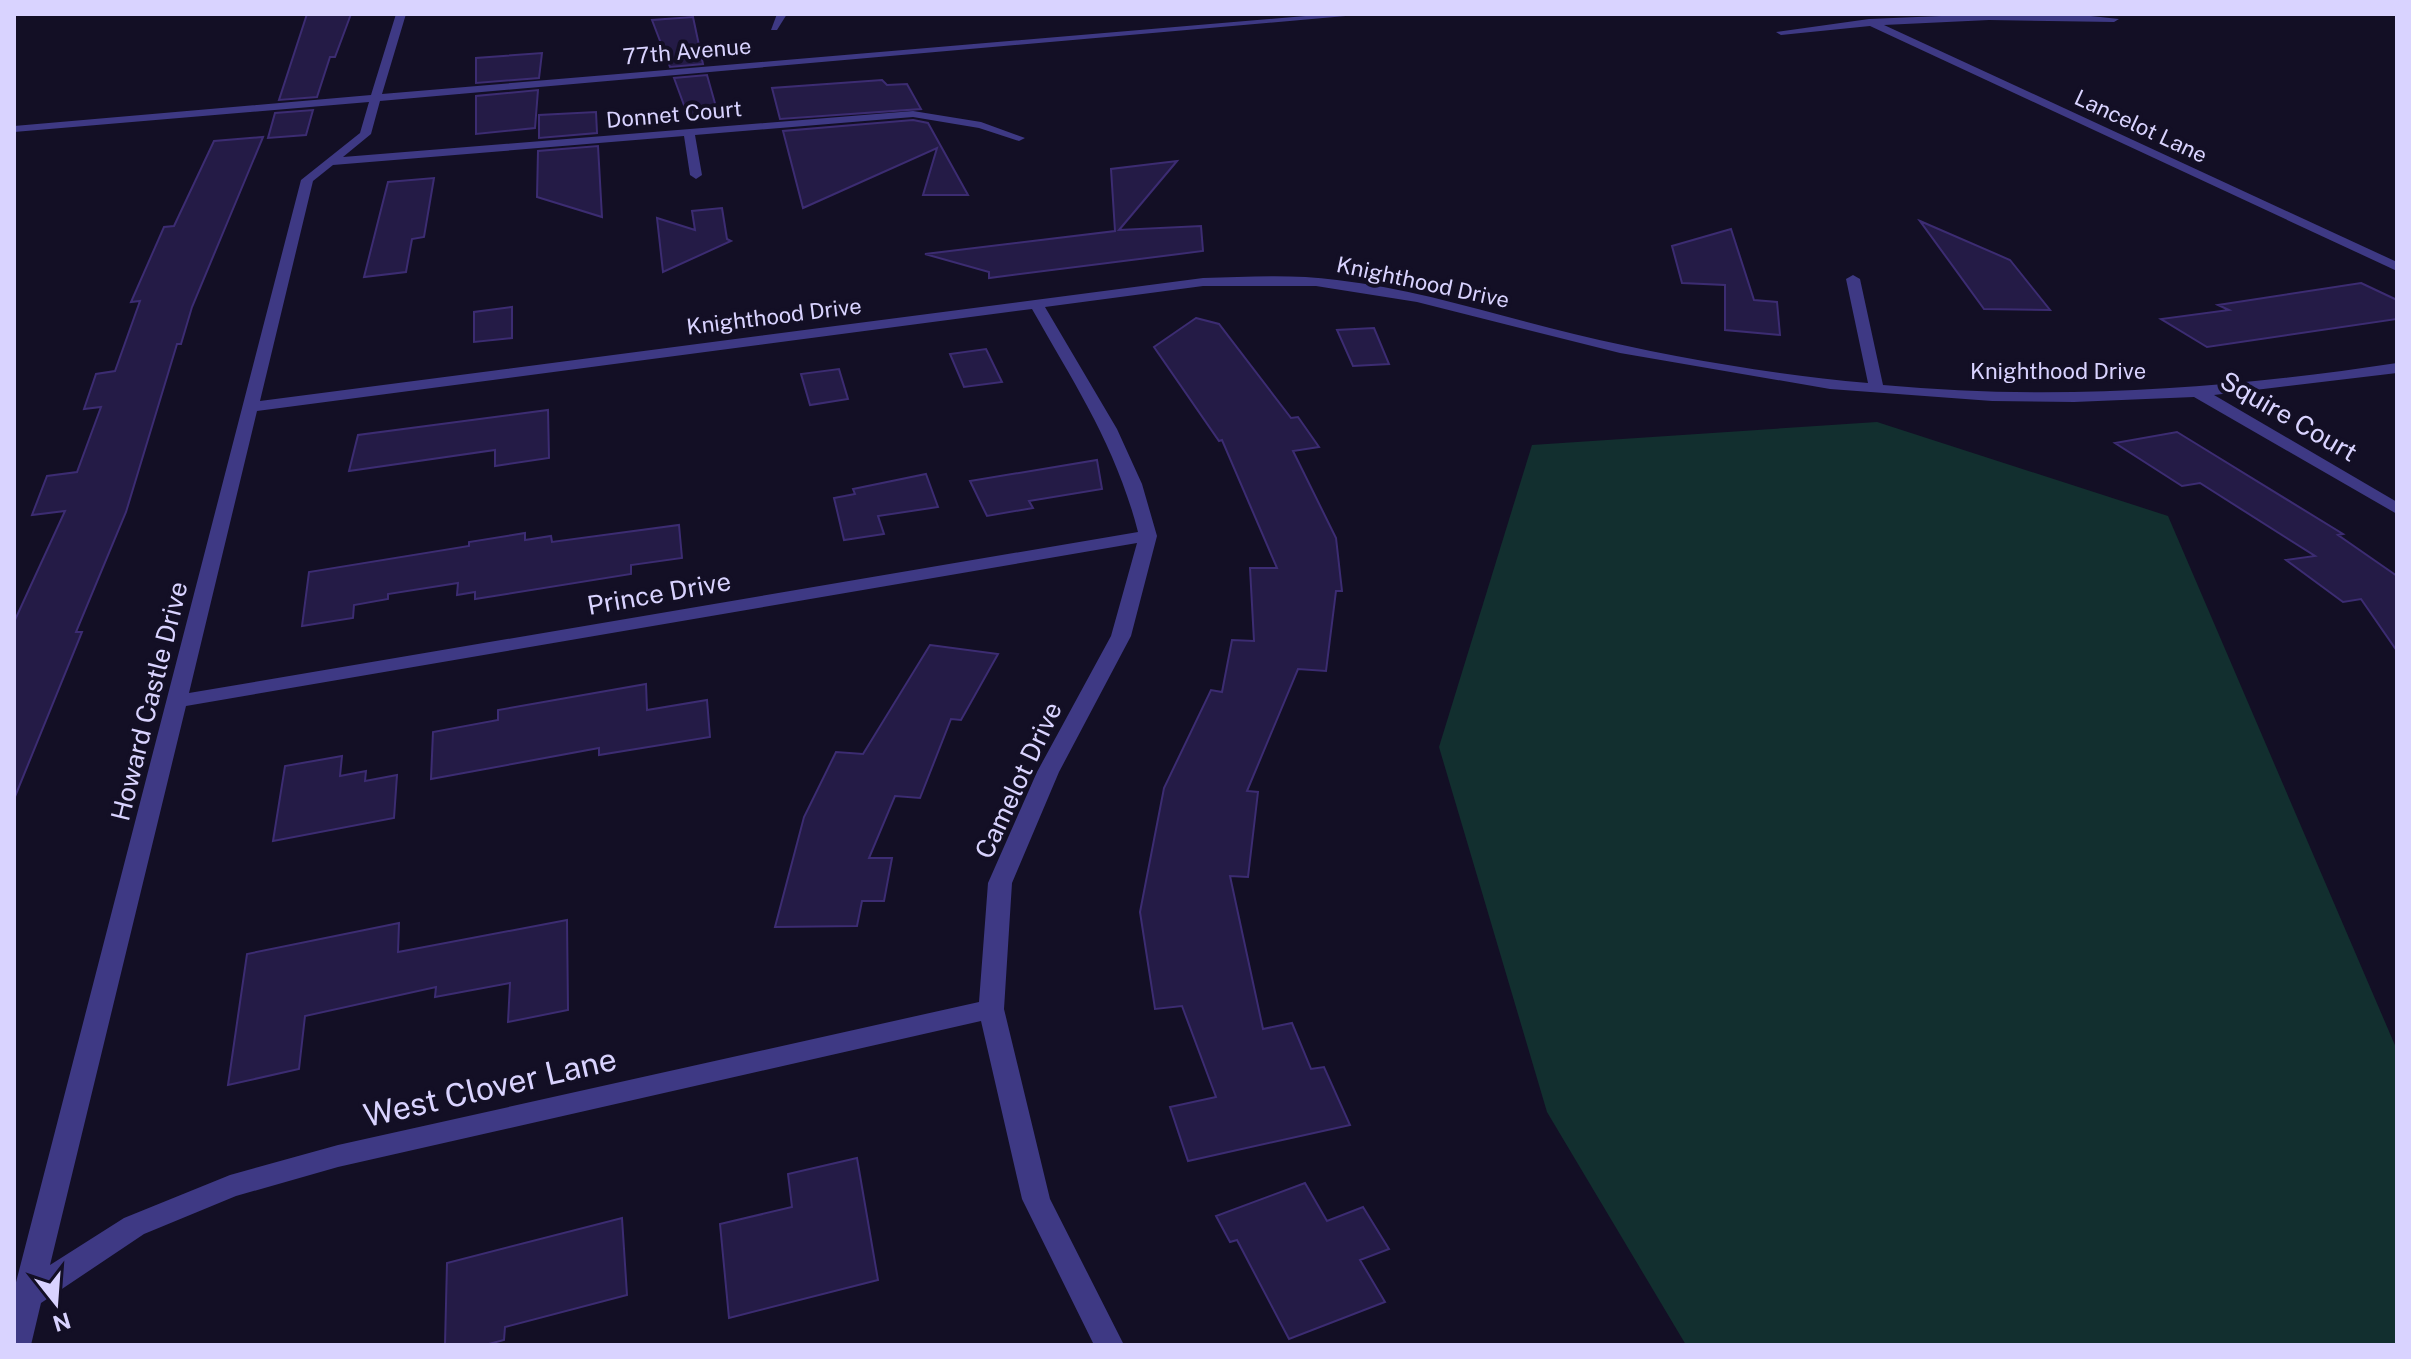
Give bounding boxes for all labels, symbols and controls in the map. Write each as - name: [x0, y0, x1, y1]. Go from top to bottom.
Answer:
- street label: 77th Avenue: [622, 32, 752, 70]
- street label: Lancelot Lane: [2071, 84, 2211, 168]
- street label: Donnet Court: [605, 95, 743, 133]
- street label: Knighthood Drive: [1334, 251, 1512, 313]
- street label: Knighthood Drive: [685, 292, 863, 340]
- street label: Knighthood Drive: [1970, 358, 2146, 384]
- street label: Squire Court: [2215, 364, 2363, 468]
- street label: Prince Drive: [585, 565, 733, 621]
- street label: Howard Castle Drive: [104, 578, 194, 824]
- street label: Camelot Drive: [968, 697, 1068, 863]
- street label: West Clover Lane: [360, 1040, 620, 1134]
- north arrow: [16, 1263, 96, 1343]
- text: N: [50, 1307, 74, 1337]

